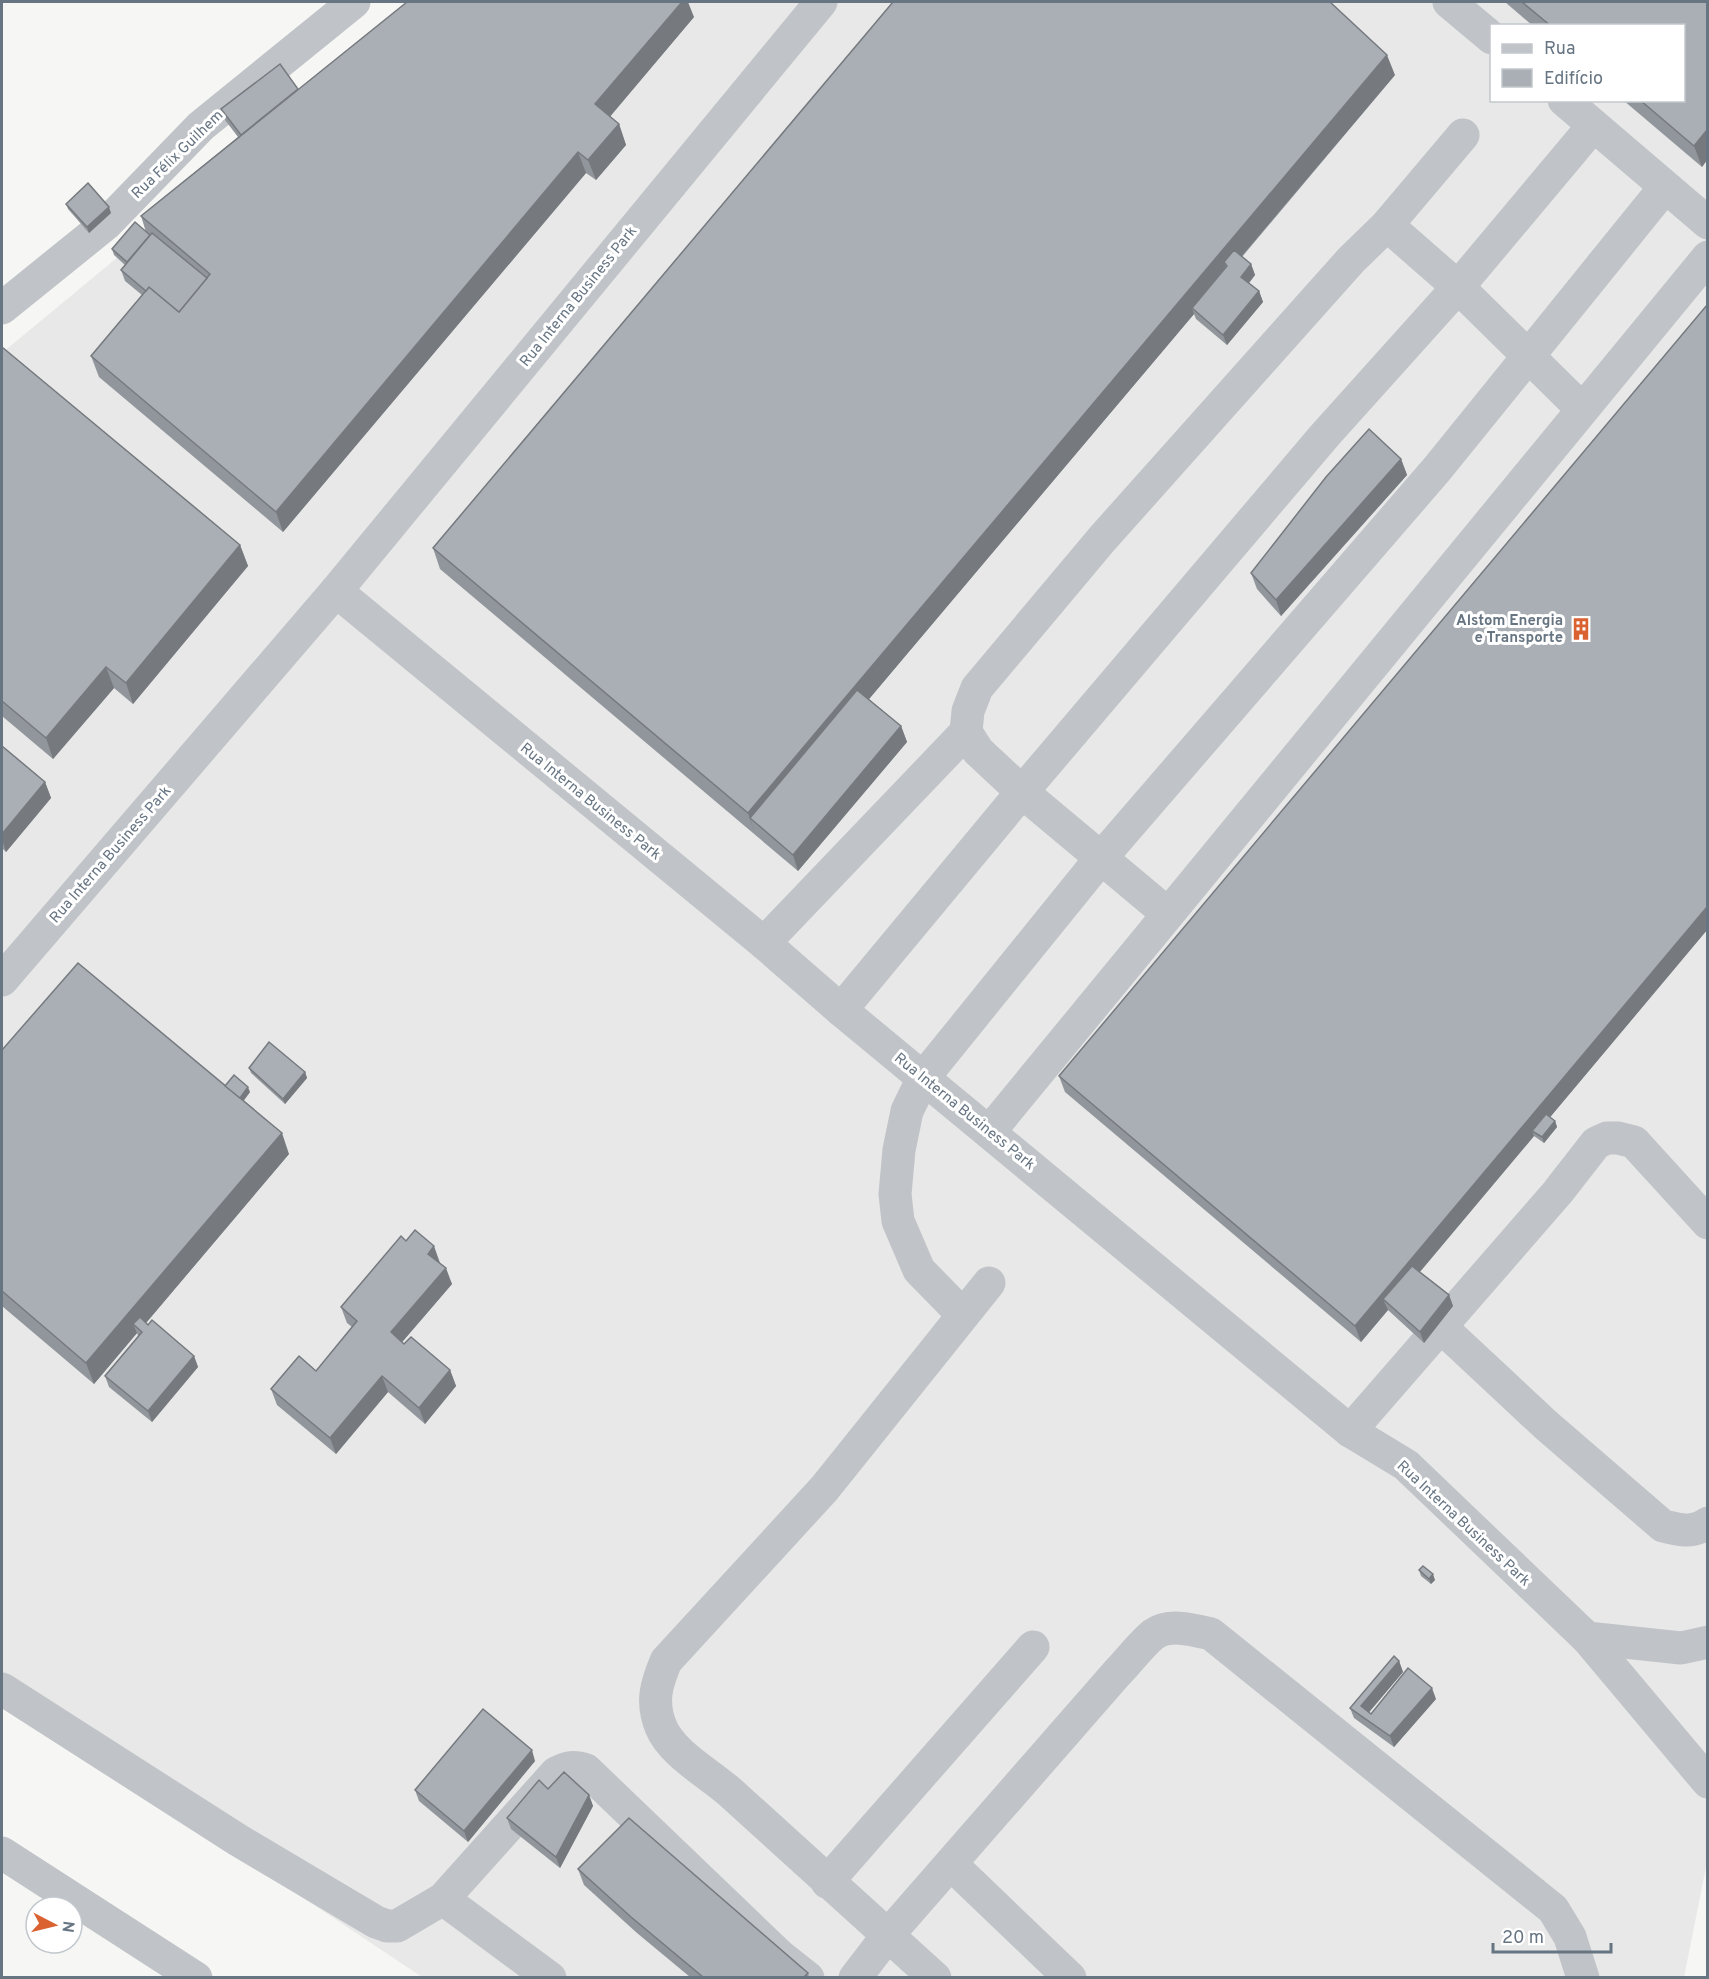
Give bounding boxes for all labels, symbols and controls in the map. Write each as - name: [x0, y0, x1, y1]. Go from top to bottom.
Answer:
- legend: [1490, 24, 1685, 102]
- text: Rua: [1544, 38, 1575, 61]
- text: Edifício: [1544, 68, 1603, 91]
- street label: Rua Félix Guilhem: [128, 107, 228, 204]
- street label: Rua Interna Business Park: [516, 223, 642, 371]
- place label: Alstom Energia e Transporte: [1456, 612, 1563, 648]
- building icon: Alstom Energia e Transporte: [1568, 616, 1594, 642]
- street label: Rua Interna Business Park: [516, 739, 664, 865]
- street label: Rua Interna Business Park: [46, 782, 176, 928]
- street label: Rua Interna Business Park: [890, 1049, 1038, 1175]
- street label: Rua Interna Business Park: [1392, 1457, 1534, 1591]
- north arrow: [24, 1895, 84, 1955]
- scale bar: [1493, 1916, 1612, 1954]
- text: N: [56, 1920, 78, 1934]
- text: 20 m: [1502, 1927, 1544, 1950]

